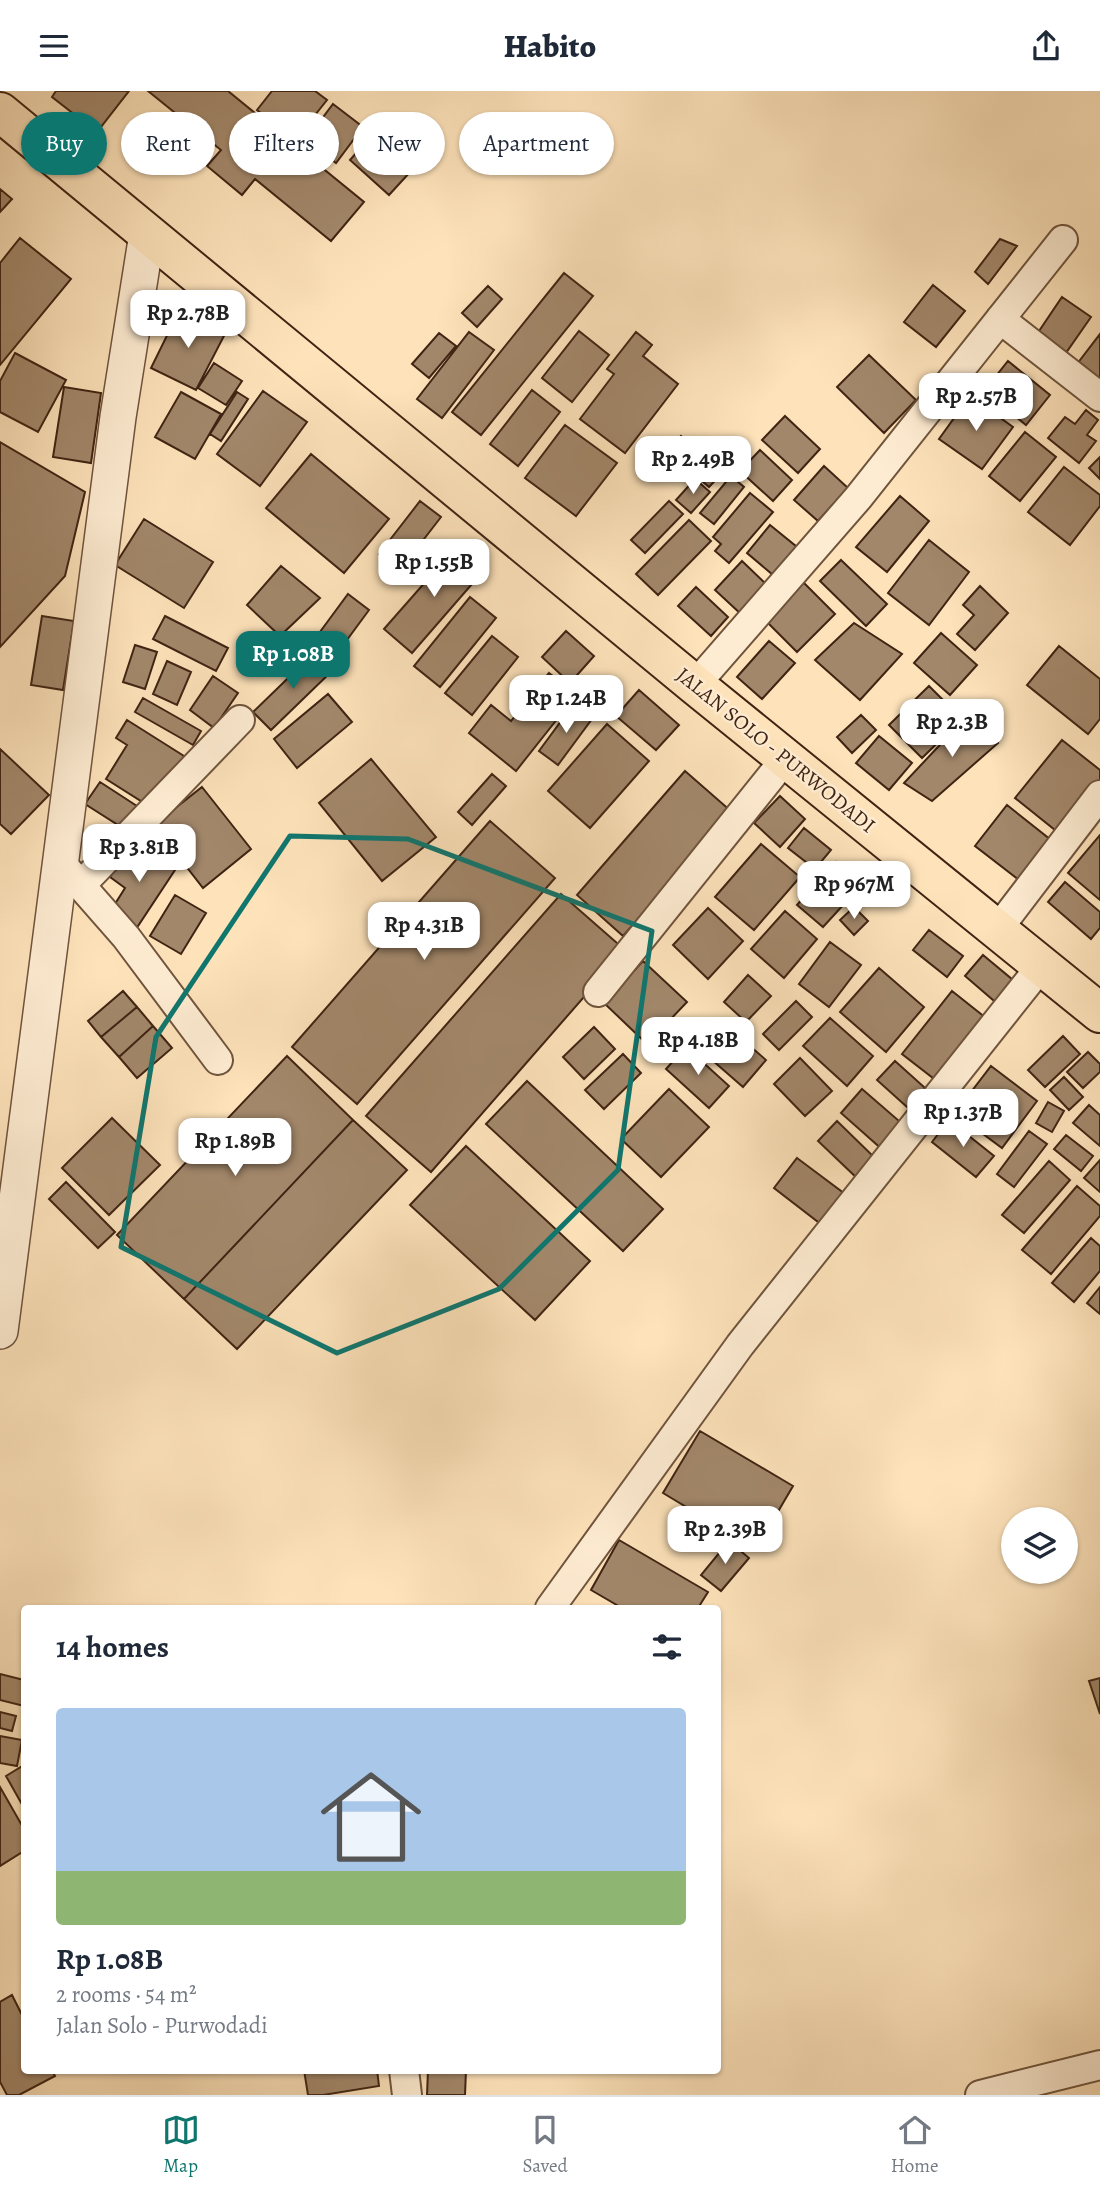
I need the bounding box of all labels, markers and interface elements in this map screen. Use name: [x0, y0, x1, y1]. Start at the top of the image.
text: Habito: [504, 24, 596, 68]
icon: menu: [35, 27, 73, 65]
icon: share: [1027, 27, 1065, 65]
chip: Buy: [21, 112, 107, 175]
chip: Rent: [121, 112, 215, 175]
chip: Filters: [229, 112, 339, 175]
chip: New: [353, 112, 445, 175]
chip: Apartment: [459, 112, 614, 175]
pin: Rp 2.78B: [116, 291, 260, 350]
text: Rp 2.78B: [146, 297, 230, 328]
pin: Rp 2.57B: [904, 373, 1048, 433]
text: Rp 2.57B: [935, 380, 1017, 411]
pin: Rp 2.49B: [621, 437, 765, 496]
text: Rp 2.49B: [651, 443, 735, 474]
pin: Rp 1.55B: [362, 539, 506, 599]
text: Rp 1.55B: [394, 546, 474, 577]
pin: Rp 1.08B: [221, 631, 365, 691]
text: Rp 1.08B: [252, 638, 334, 669]
street label: JALAN SOLO - PURWODADI: [671, 661, 881, 839]
pin: Rp 1.24B: [494, 675, 638, 735]
text: Rp 1.24B: [525, 682, 607, 713]
pin: Rp 2.3B: [887, 699, 1017, 759]
text: Rp 2.3B: [916, 706, 988, 737]
pin: Rp 3.81B: [67, 825, 211, 884]
text: Rp 3.81B: [99, 831, 179, 862]
pin: Rp 967M: [789, 861, 919, 921]
text: Rp 967M: [813, 868, 895, 899]
pin: Rp 4.31B: [352, 903, 496, 962]
text: Rp 4.31B: [384, 909, 464, 940]
pin: Rp 4.18B: [626, 1017, 770, 1077]
text: Rp 4.18B: [657, 1024, 739, 1055]
pin: Rp 1.37B: [891, 1089, 1035, 1149]
text: Rp 1.37B: [923, 1096, 1003, 1127]
pin: Rp 1.89B: [163, 1119, 307, 1178]
text: Rp 1.89B: [194, 1125, 276, 1156]
pin: Rp 2.39B: [653, 1507, 797, 1566]
map controls: [1001, 1507, 1078, 1584]
button: layers: [1001, 1507, 1078, 1584]
text: Rp 2.39B: [683, 1513, 767, 1544]
text: 14 homes: [56, 1627, 169, 1667]
icon: filters: [648, 1628, 686, 1666]
icon: home: [308, 1754, 434, 1880]
text: Rp 1.08B: [56, 1939, 163, 1979]
text: 2 rooms · 54 m²: [56, 1979, 197, 2010]
text: Jalan Solo - Purwodadi: [56, 2010, 268, 2041]
tab: Map: [162, 2111, 200, 2179]
tab: Saved: [523, 2111, 568, 2179]
tab: Home: [891, 2111, 938, 2179]

